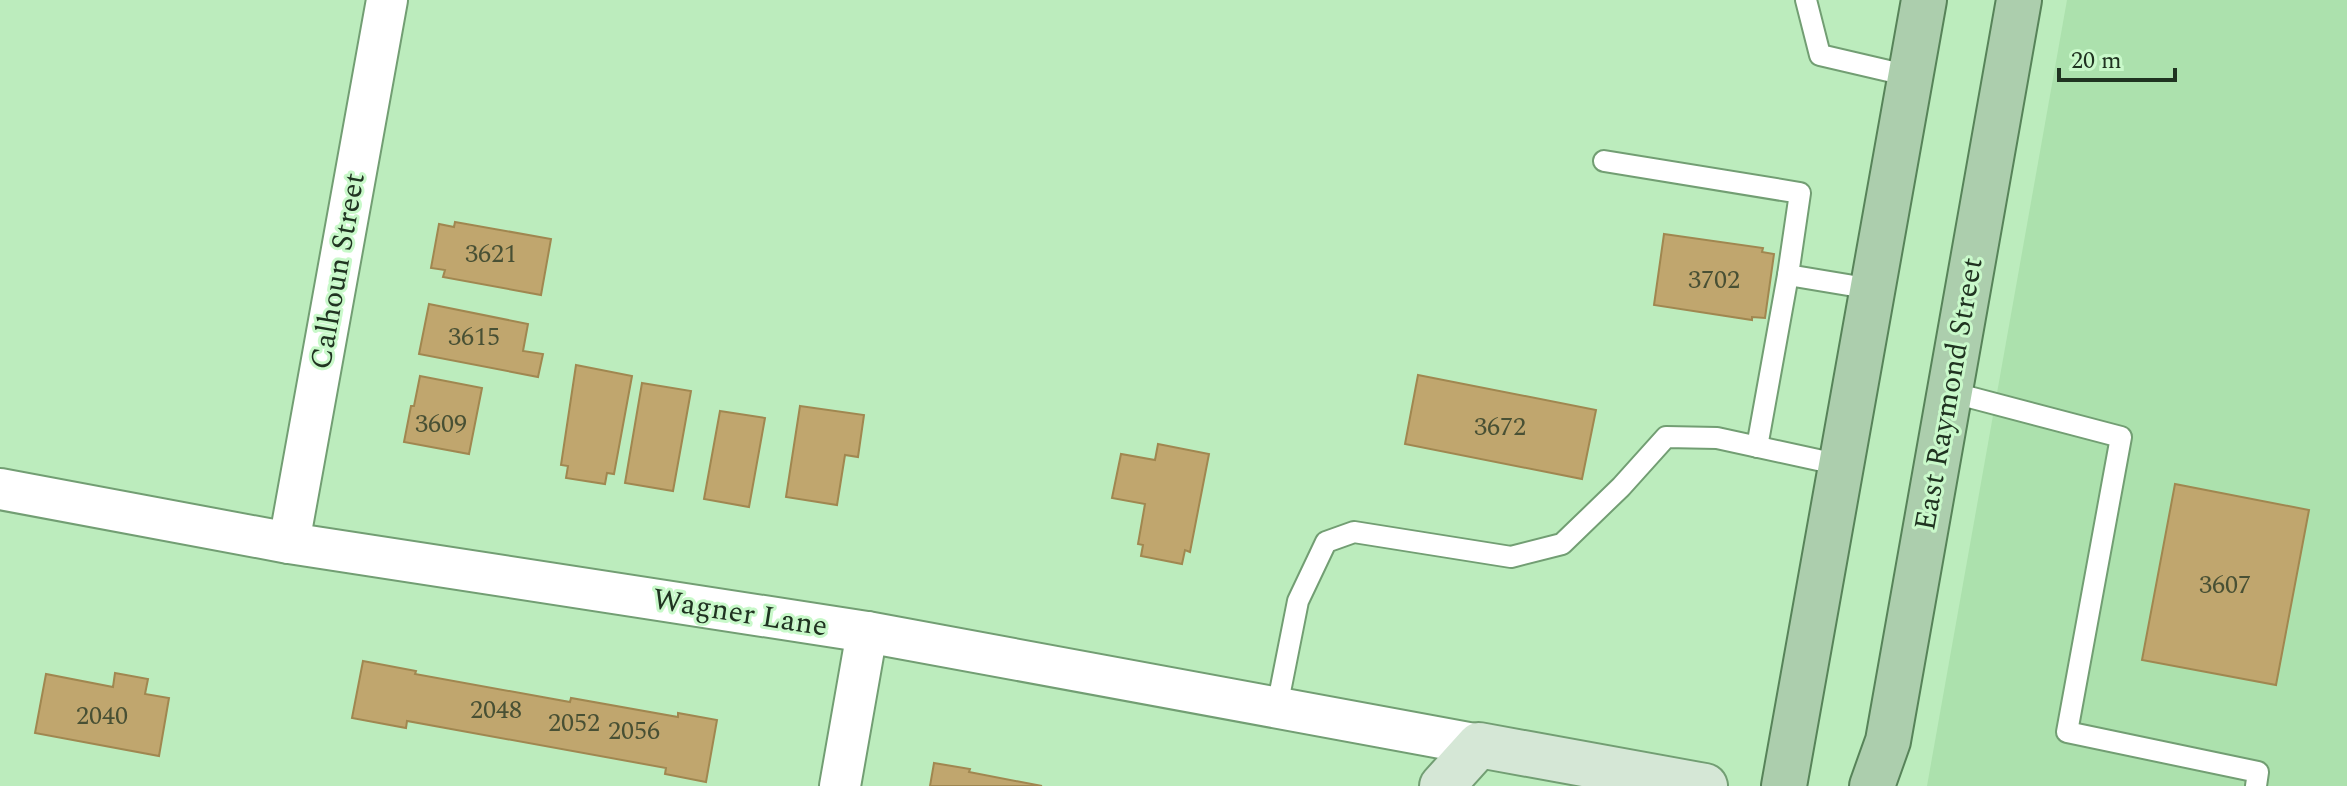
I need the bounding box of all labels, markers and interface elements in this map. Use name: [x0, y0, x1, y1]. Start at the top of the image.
scale bar: [2059, 32, 2175, 82]
text: 20 m: [2071, 43, 2122, 79]
street label: Calhoun Street: [298, 169, 378, 373]
house number: 3621: [465, 234, 517, 274]
street label: East Raymond Street: [1902, 254, 1996, 534]
house number: 3702: [1688, 260, 1740, 300]
house number: 3615: [448, 317, 500, 357]
house number: 3609: [415, 404, 467, 444]
house number: 3672: [1474, 407, 1526, 447]
house number: 3607: [2199, 565, 2251, 605]
street label: Wagner Lane: [649, 576, 831, 650]
house number: 2048: [470, 690, 522, 730]
house number: 2040: [76, 696, 128, 736]
house number: 2052: [548, 703, 600, 743]
house number: 2056: [608, 711, 660, 751]

